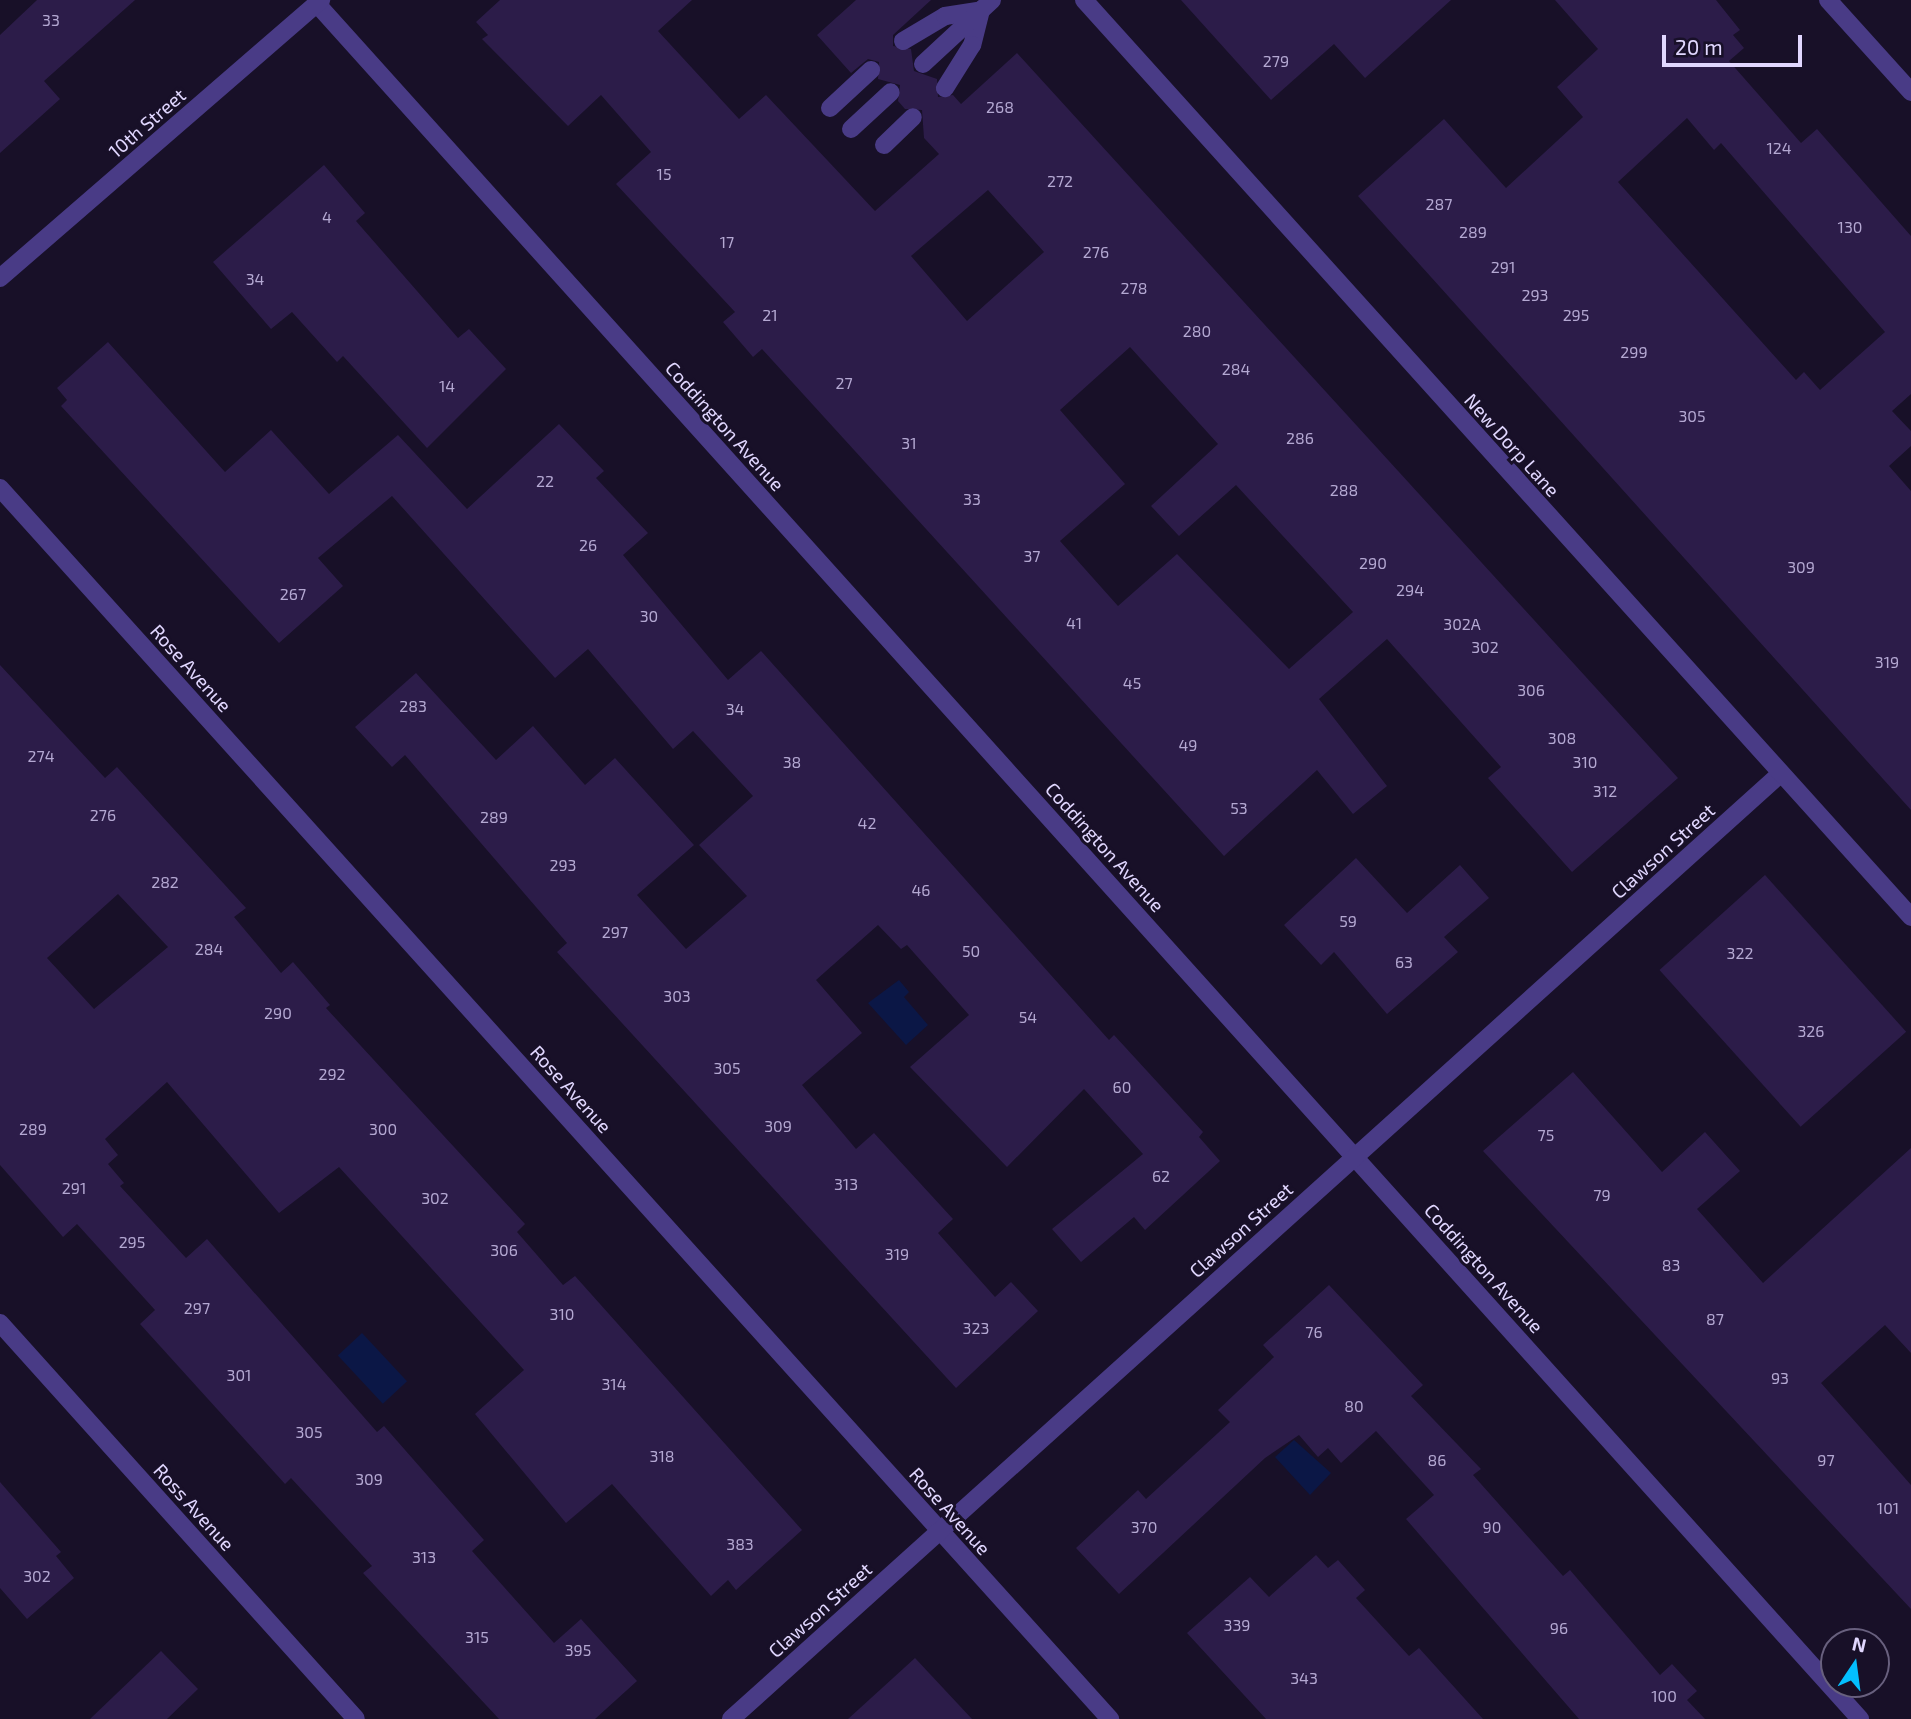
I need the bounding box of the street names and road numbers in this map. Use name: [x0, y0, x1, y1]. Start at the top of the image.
street label: 10th Street: [104, 83, 190, 163]
street label: Coddington Avenue: [661, 356, 789, 496]
street label: New Dorp Lane: [1460, 389, 1564, 501]
street label: Rose Avenue: [146, 619, 236, 717]
street label: Coddington Avenue: [1041, 777, 1169, 917]
street label: Clawson Street: [1607, 799, 1719, 903]
street label: Rose Avenue: [526, 1040, 616, 1138]
street label: Clawson Street: [1185, 1178, 1297, 1282]
street label: Coddington Avenue: [1420, 1198, 1548, 1338]
street label: Ross Avenue: [149, 1459, 239, 1555]
street label: Rose Avenue: [905, 1462, 995, 1560]
street label: Clawson Street: [764, 1558, 876, 1662]

